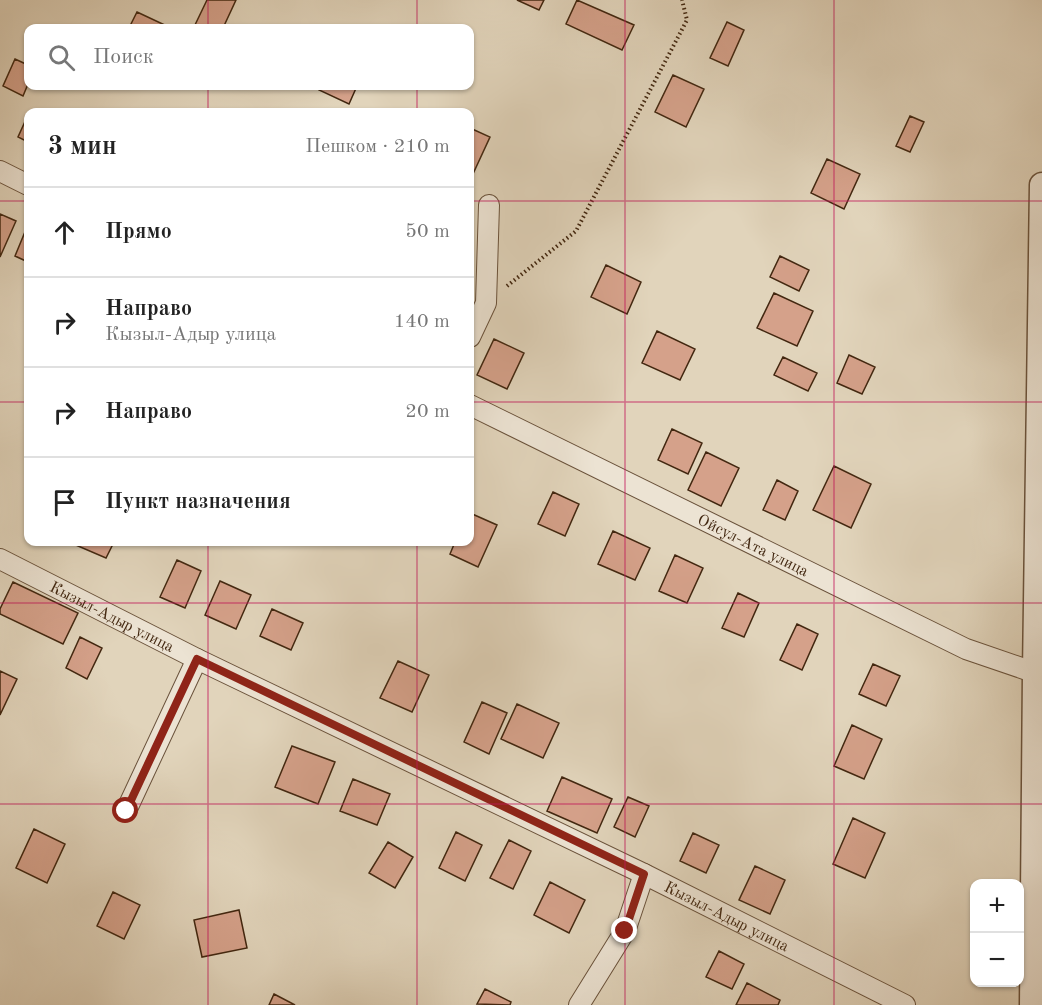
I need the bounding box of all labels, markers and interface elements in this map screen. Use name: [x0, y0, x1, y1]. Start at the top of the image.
search box: [24, 24, 474, 90]
icon: search: [45, 41, 78, 74]
text: Поиск: [93, 46, 154, 68]
text: 3 мин: [48, 134, 117, 160]
text: Пешком · 210 m: [305, 137, 450, 157]
icon: ahead: [48, 216, 81, 249]
text: Прямо: [105, 221, 172, 243]
text: 50 m: [405, 222, 450, 242]
text: Направо: [105, 298, 192, 320]
icon: right: [48, 306, 81, 339]
text: 140 m: [394, 312, 450, 332]
text: Кызыл-Адыр улица: [105, 325, 276, 345]
icon: right: [48, 396, 81, 429]
text: Направо: [105, 401, 192, 423]
text: 20 m: [405, 402, 450, 422]
icon: arrive: [48, 486, 81, 519]
text: Пункт назначения: [105, 491, 291, 513]
street label: Ойсул-Ата улица: [695, 512, 811, 580]
street label: Кызыл-Адыр улица: [47, 580, 176, 656]
route start: [112, 797, 138, 823]
map controls: [970, 879, 1024, 987]
button: +: [970, 879, 1024, 933]
street label: Кызыл-Адыр улица: [661, 880, 791, 956]
route end: [611, 917, 637, 943]
button: −: [970, 933, 1024, 987]

